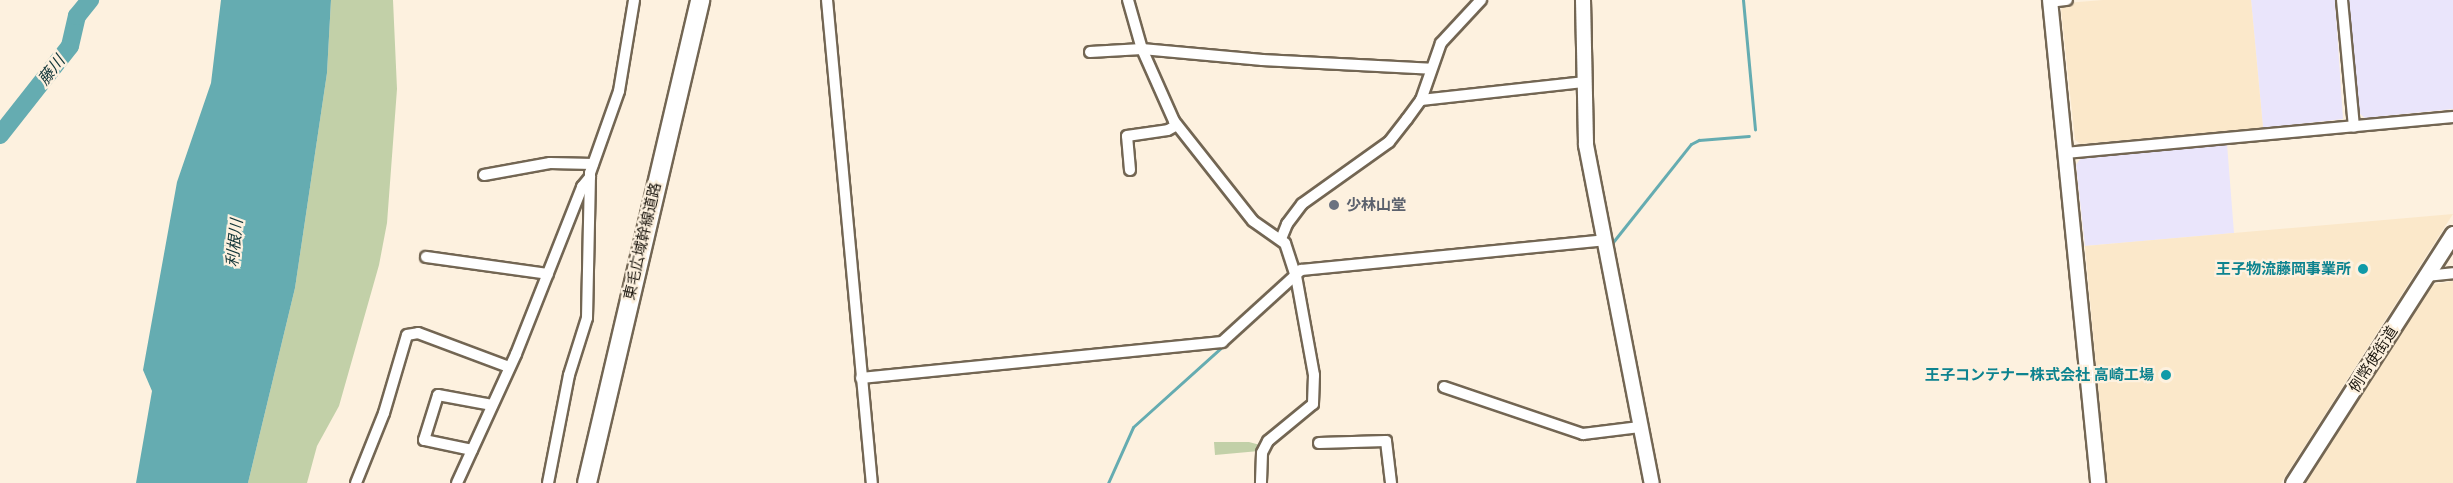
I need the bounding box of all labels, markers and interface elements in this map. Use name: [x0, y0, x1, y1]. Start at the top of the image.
water label: 藤川: [34, 51, 68, 89]
street label: 東毛広域幹線道路: [620, 181, 664, 301]
place label: 少林山堂: [1346, 196, 1406, 214]
marker: 少林山堂: [1327, 198, 1341, 212]
water label: 利根川: [222, 218, 246, 268]
place label: 王子物流藤岡事業所: [2216, 260, 2351, 278]
marker: 王子物流藤岡事業所: [2356, 262, 2370, 276]
street label: 例幣使街道: [2345, 323, 2401, 395]
place label: 王子コンテナー株式会社 高崎工場: [1925, 366, 2154, 384]
marker: 王子コンテナー株式会社 高崎工場: [2159, 368, 2173, 382]

